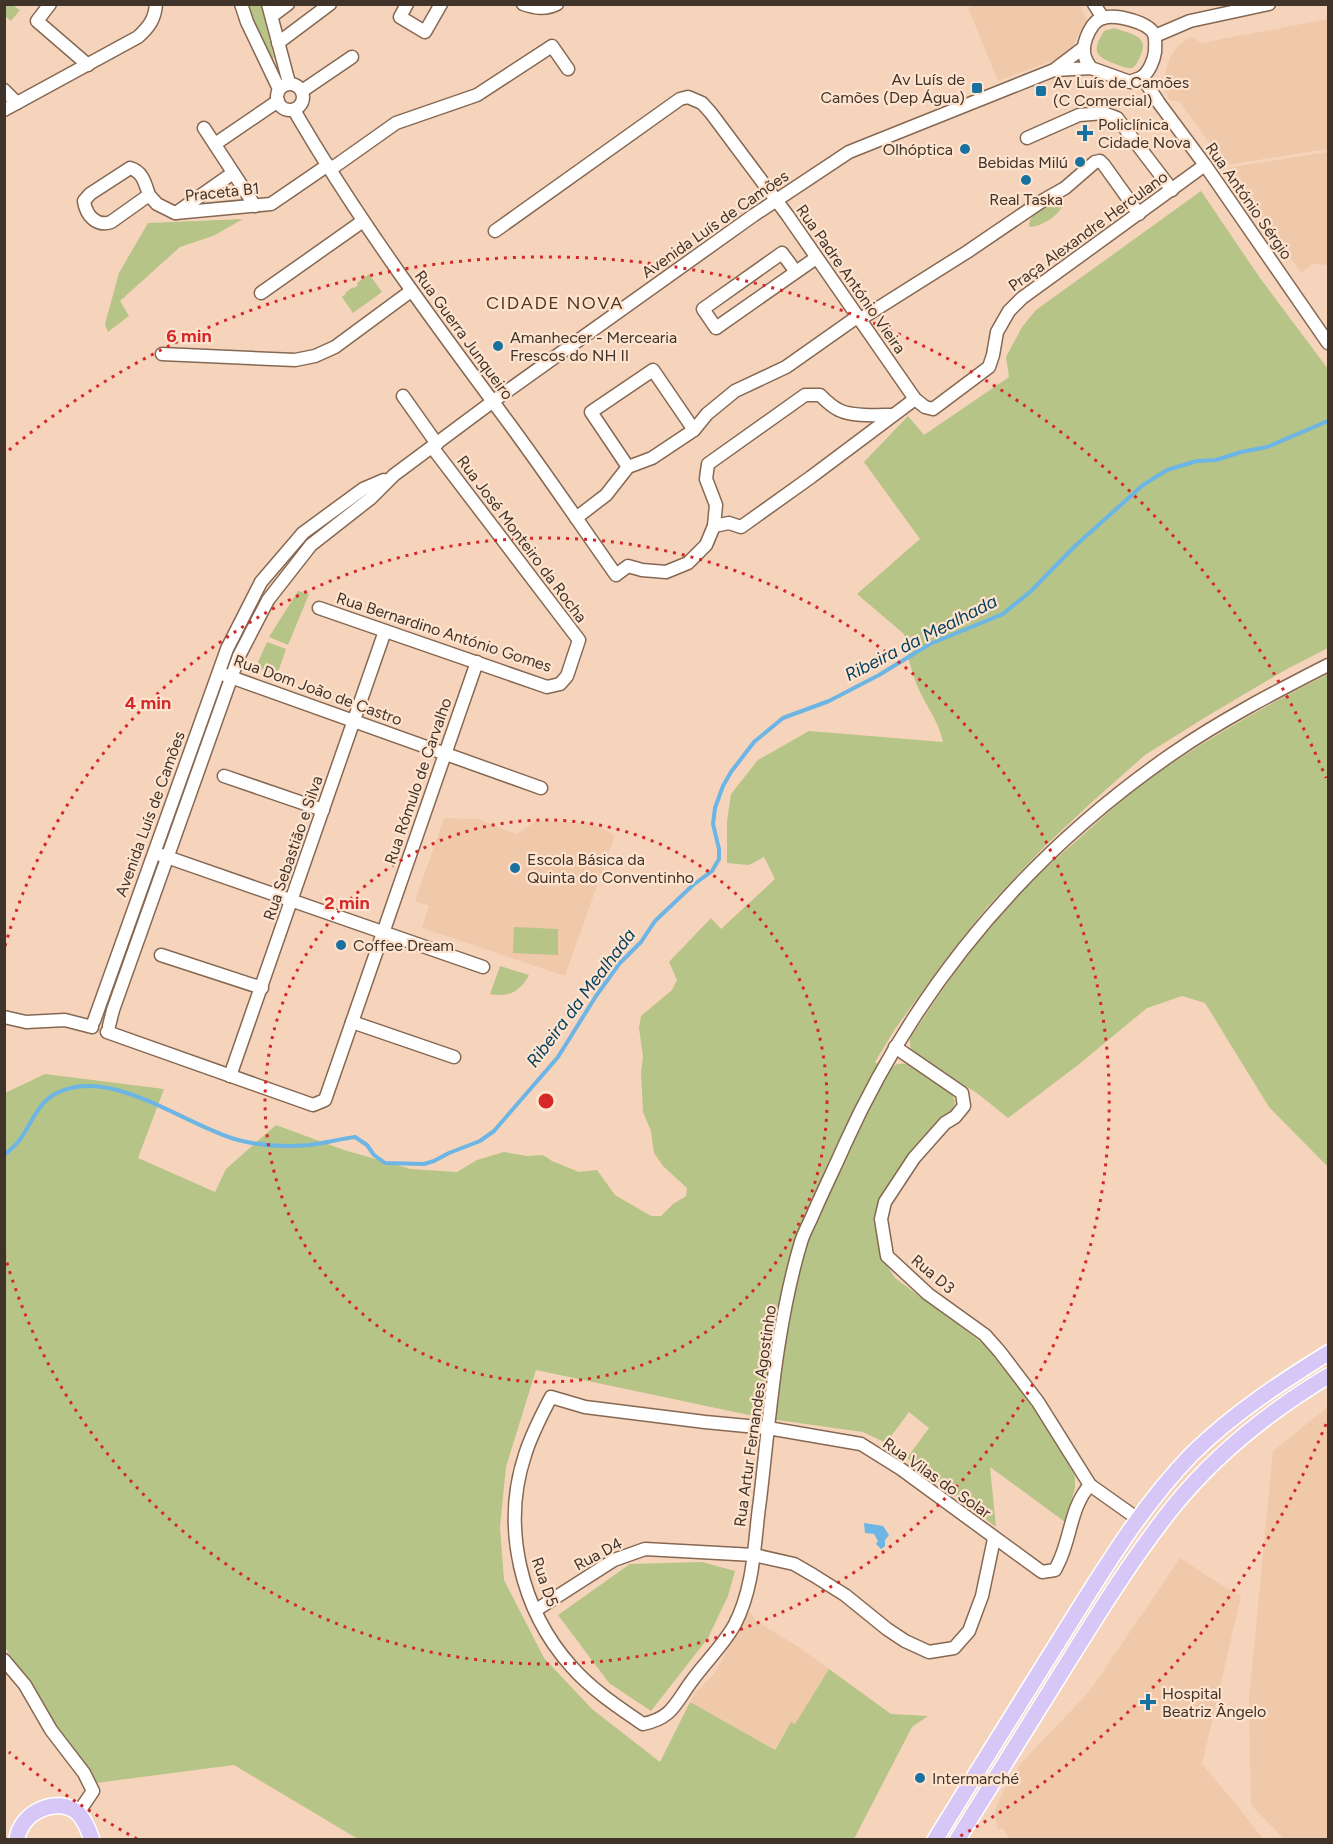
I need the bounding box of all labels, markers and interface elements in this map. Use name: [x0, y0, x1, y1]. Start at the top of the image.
place label: Av Luís de Camões (Dep Água): [821, 70, 965, 107]
place label: Av Luís de Camões (C Comercial): [1053, 73, 1189, 110]
marker: Av Luís de Camões (Dep Água): [970, 81, 984, 95]
marker: Av Luís de Camões (C Comercial): [1034, 84, 1048, 98]
place label: Policlínica Cidade Nova: [1098, 115, 1191, 152]
marker: Policlínica Cidade Nova: [1076, 124, 1094, 142]
street label: Rua António Sérgio: [1202, 139, 1296, 263]
place label: Olhóptica: [883, 140, 953, 159]
marker: Olhóptica: [958, 142, 972, 156]
place label: Bebidas Milú: [978, 153, 1068, 172]
marker: Bebidas Milú: [1073, 155, 1087, 169]
street label: Avenida Luís de Camões: [638, 166, 792, 282]
street label: Praça Alexandre Herculano: [1005, 167, 1171, 295]
marker: Real Taska: [1019, 173, 1033, 187]
street label: Praceta B1: [184, 179, 260, 205]
place label: Real Taska: [989, 190, 1063, 209]
street label: Rua Padre António Vieira: [792, 201, 910, 357]
street label: Rua Guerra Junqueiro: [411, 267, 517, 403]
district label: CIDADE NOVA: [486, 292, 624, 314]
text: 6 min: [166, 325, 212, 347]
place label: Amanhecer - Mercearia Frescos do NH II: [510, 328, 677, 365]
marker: Amanhecer - Mercearia Frescos do NH II: [491, 339, 505, 353]
street label: Rua José Monteiro da Rocha: [453, 452, 591, 626]
street label: Rua Bernardino António Gomes: [334, 588, 554, 676]
water label: Ribeira da Mealhada: [841, 590, 1001, 686]
street label: Rua Dom João de Castro: [231, 651, 405, 729]
text: 4 min: [125, 692, 171, 714]
street label: Rua Rómulo de Carvalho: [381, 695, 455, 867]
street label: Avenida Luís de Camões: [111, 729, 189, 899]
street label: Rua Sebastião e Silva: [259, 773, 327, 923]
place label: Escola Básica da Quinta do Conventinho: [527, 850, 694, 887]
marker: Escola Básica da Quinta do Conventinho: [508, 861, 522, 875]
text: 2 min: [324, 892, 370, 914]
water label: Ribeira da Mealhada: [522, 924, 641, 1072]
place label: Coffee Dream: [353, 936, 454, 955]
marker: Coffee Dream: [334, 938, 348, 952]
centre of rings: [536, 1091, 556, 1111]
street label: Rua D3: [907, 1250, 959, 1298]
street label: Rua Artur Fernandes Agostinho: [730, 1304, 780, 1528]
street label: Rua Vilas do Solar: [879, 1434, 995, 1523]
street label: Rua D4: [571, 1533, 625, 1575]
street label: Rua D5: [528, 1555, 562, 1609]
place label: Hospital Beatriz Ângelo: [1162, 1684, 1266, 1721]
marker: Hospital Beatriz Ângelo: [1139, 1693, 1157, 1711]
place label: Intermarché: [932, 1769, 1019, 1788]
marker: Intermarché: [913, 1771, 927, 1785]

